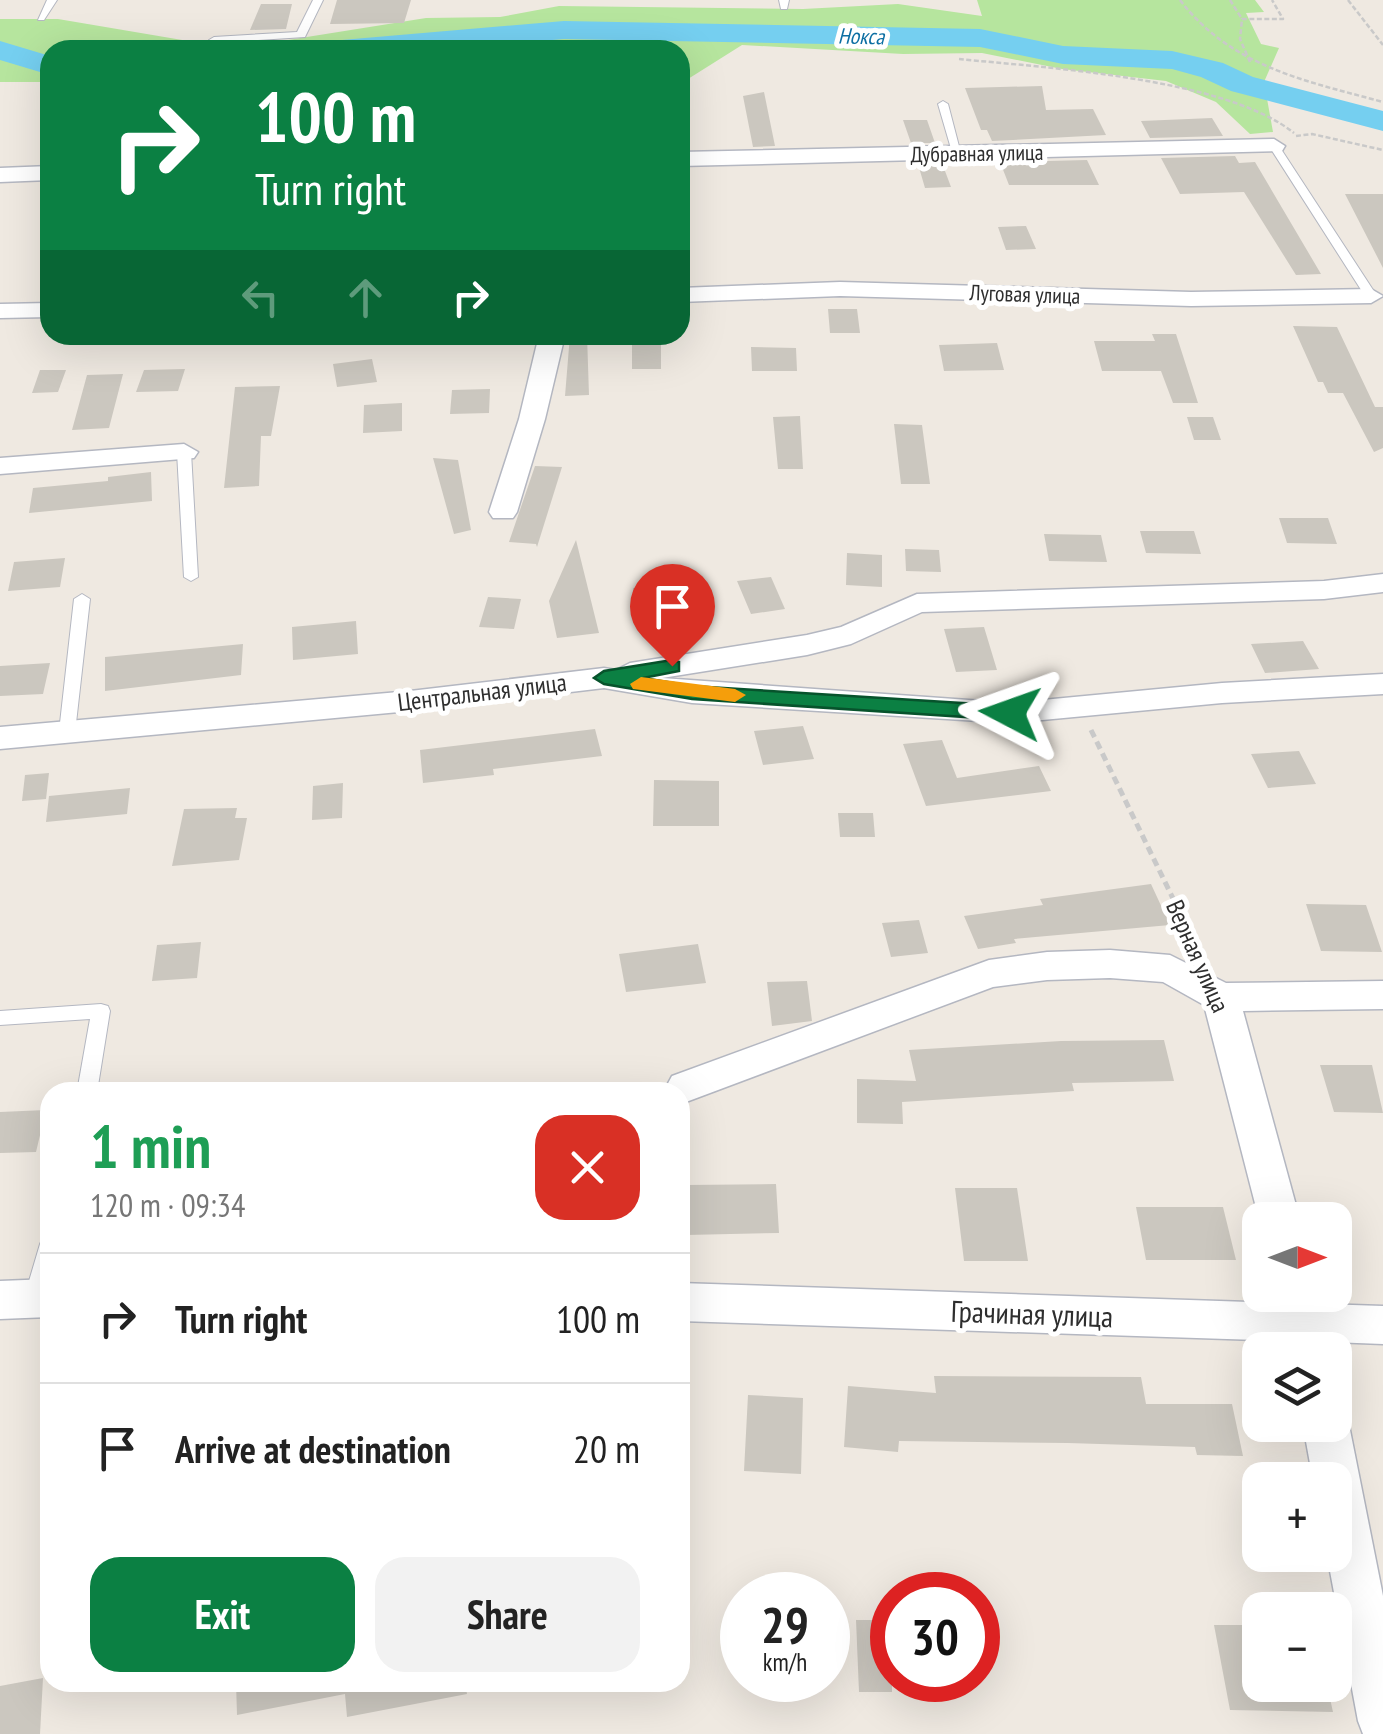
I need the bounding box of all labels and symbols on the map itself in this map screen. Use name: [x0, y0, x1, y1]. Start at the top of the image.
water label: Нокса: [838, 22, 886, 50]
street label: Дубравная улица: [910, 138, 1044, 168]
street label: Луговая улица: [968, 278, 1081, 310]
pin: [630, 564, 715, 667]
position arrow: [958, 661, 1062, 765]
street label: Центральная улица: [396, 666, 568, 718]
street label: Верная улица: [1159, 895, 1237, 1017]
north arrow: [1242, 1202, 1352, 1312]
street label: Грачиная улица: [950, 1291, 1114, 1335]
speed limit sign: 30: [870, 1572, 1000, 1702]

